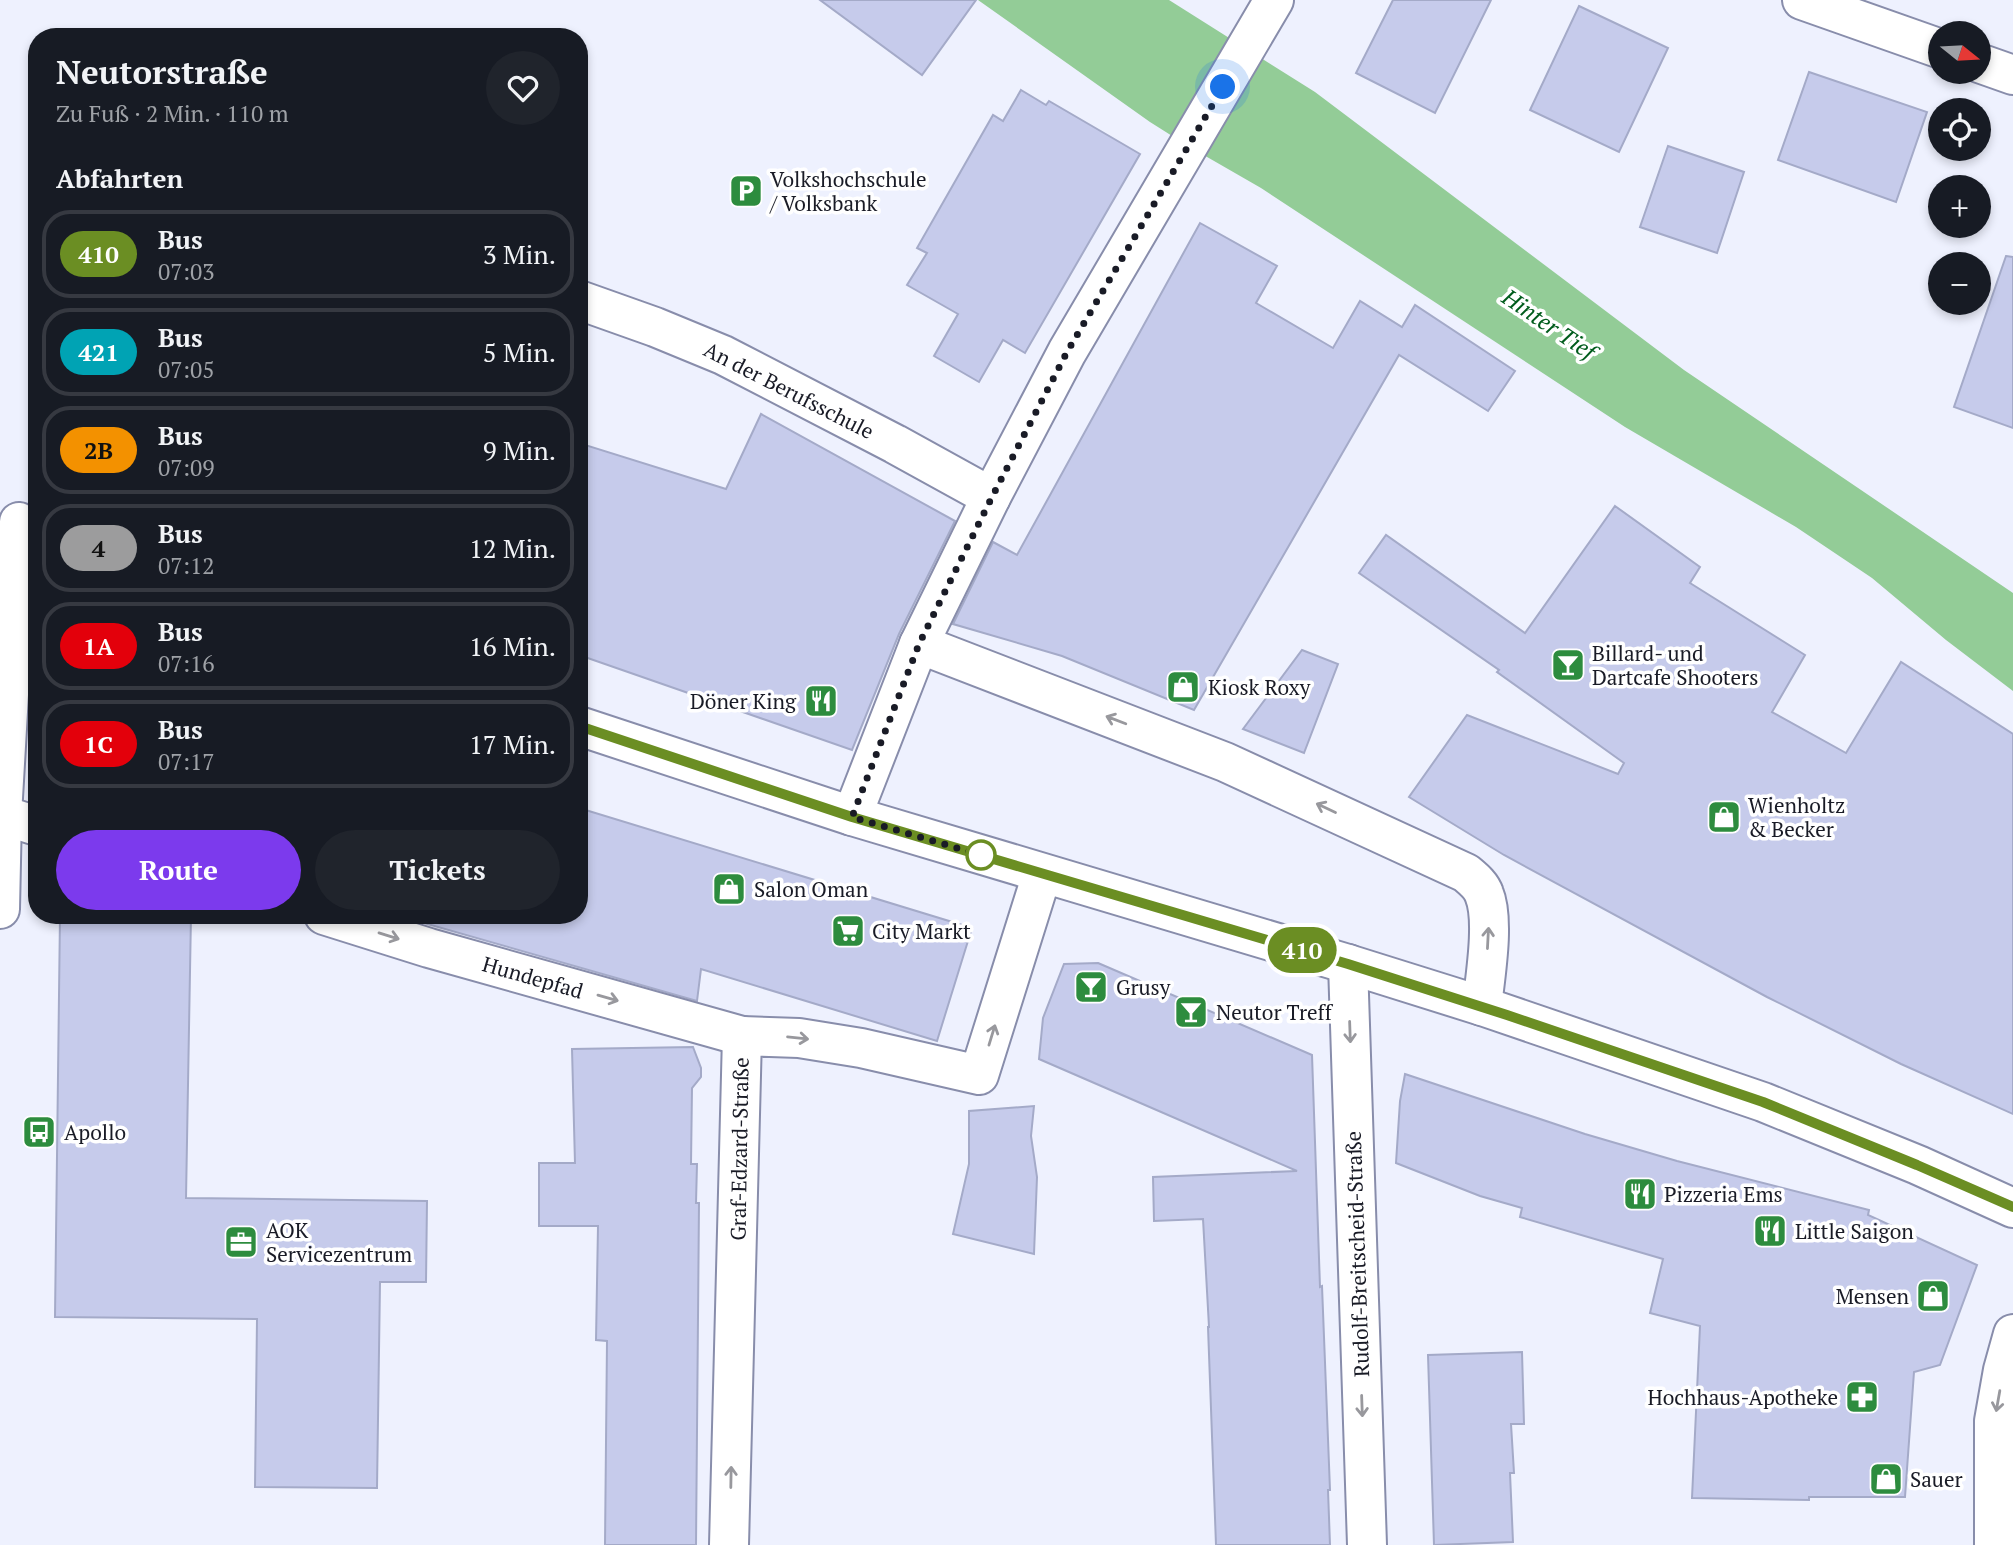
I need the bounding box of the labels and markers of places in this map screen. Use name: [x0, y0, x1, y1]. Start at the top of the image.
place label: Volkshochschule / Volksbank: [769, 165, 927, 217]
parking icon: Volkshochschule / Volksbank: [727, 172, 765, 210]
place label: Billard- und Dartcafe Shooters: [1592, 639, 1758, 691]
bar icon: Billard- und Dartcafe Shooters: [1549, 646, 1587, 684]
shop icon: Kiosk Roxy: [1164, 668, 1202, 706]
place label: Kiosk Roxy: [1208, 673, 1311, 701]
restaurant icon: Döner King: [802, 682, 840, 720]
place label: Döner King: [690, 687, 797, 715]
place label: Wienholtz & Becker: [1748, 791, 1845, 843]
shop icon: Wienholtz & Becker: [1705, 798, 1743, 836]
unlabelled marker: [966, 840, 996, 870]
shop icon: Salon Oman: [710, 870, 748, 908]
place label: Salon Oman: [754, 875, 869, 903]
supermarket icon: City Markt: [829, 912, 867, 950]
place label: City Markt: [872, 917, 971, 945]
bar icon: Grusy: [1072, 968, 1110, 1006]
place label: Grusy: [1116, 973, 1171, 1001]
bar icon: Neutor Treff: [1172, 993, 1210, 1031]
place label: Neutor Treff: [1216, 998, 1334, 1026]
bus stop icon: Apollo: [20, 1113, 58, 1151]
place label: Apollo: [64, 1118, 126, 1146]
restaurant icon: Pizzeria Ems: [1621, 1175, 1659, 1213]
place label: Pizzeria Ems: [1664, 1180, 1783, 1208]
restaurant icon: Little Saigon: [1751, 1212, 1789, 1250]
place label: AOK Servicezentrum: [266, 1216, 412, 1268]
place label: Little Saigon: [1795, 1217, 1914, 1245]
office icon: AOK Servicezentrum: [222, 1223, 260, 1261]
shop icon: Mensen: [1914, 1277, 1952, 1315]
place label: Mensen: [1836, 1282, 1910, 1310]
pharmacy icon: Hochhaus-Apotheke: [1843, 1378, 1881, 1416]
place label: Hochhaus-Apotheke: [1647, 1383, 1838, 1411]
shop icon: Sauer: [1867, 1460, 1905, 1498]
place label: Sauer: [1910, 1465, 1963, 1493]

